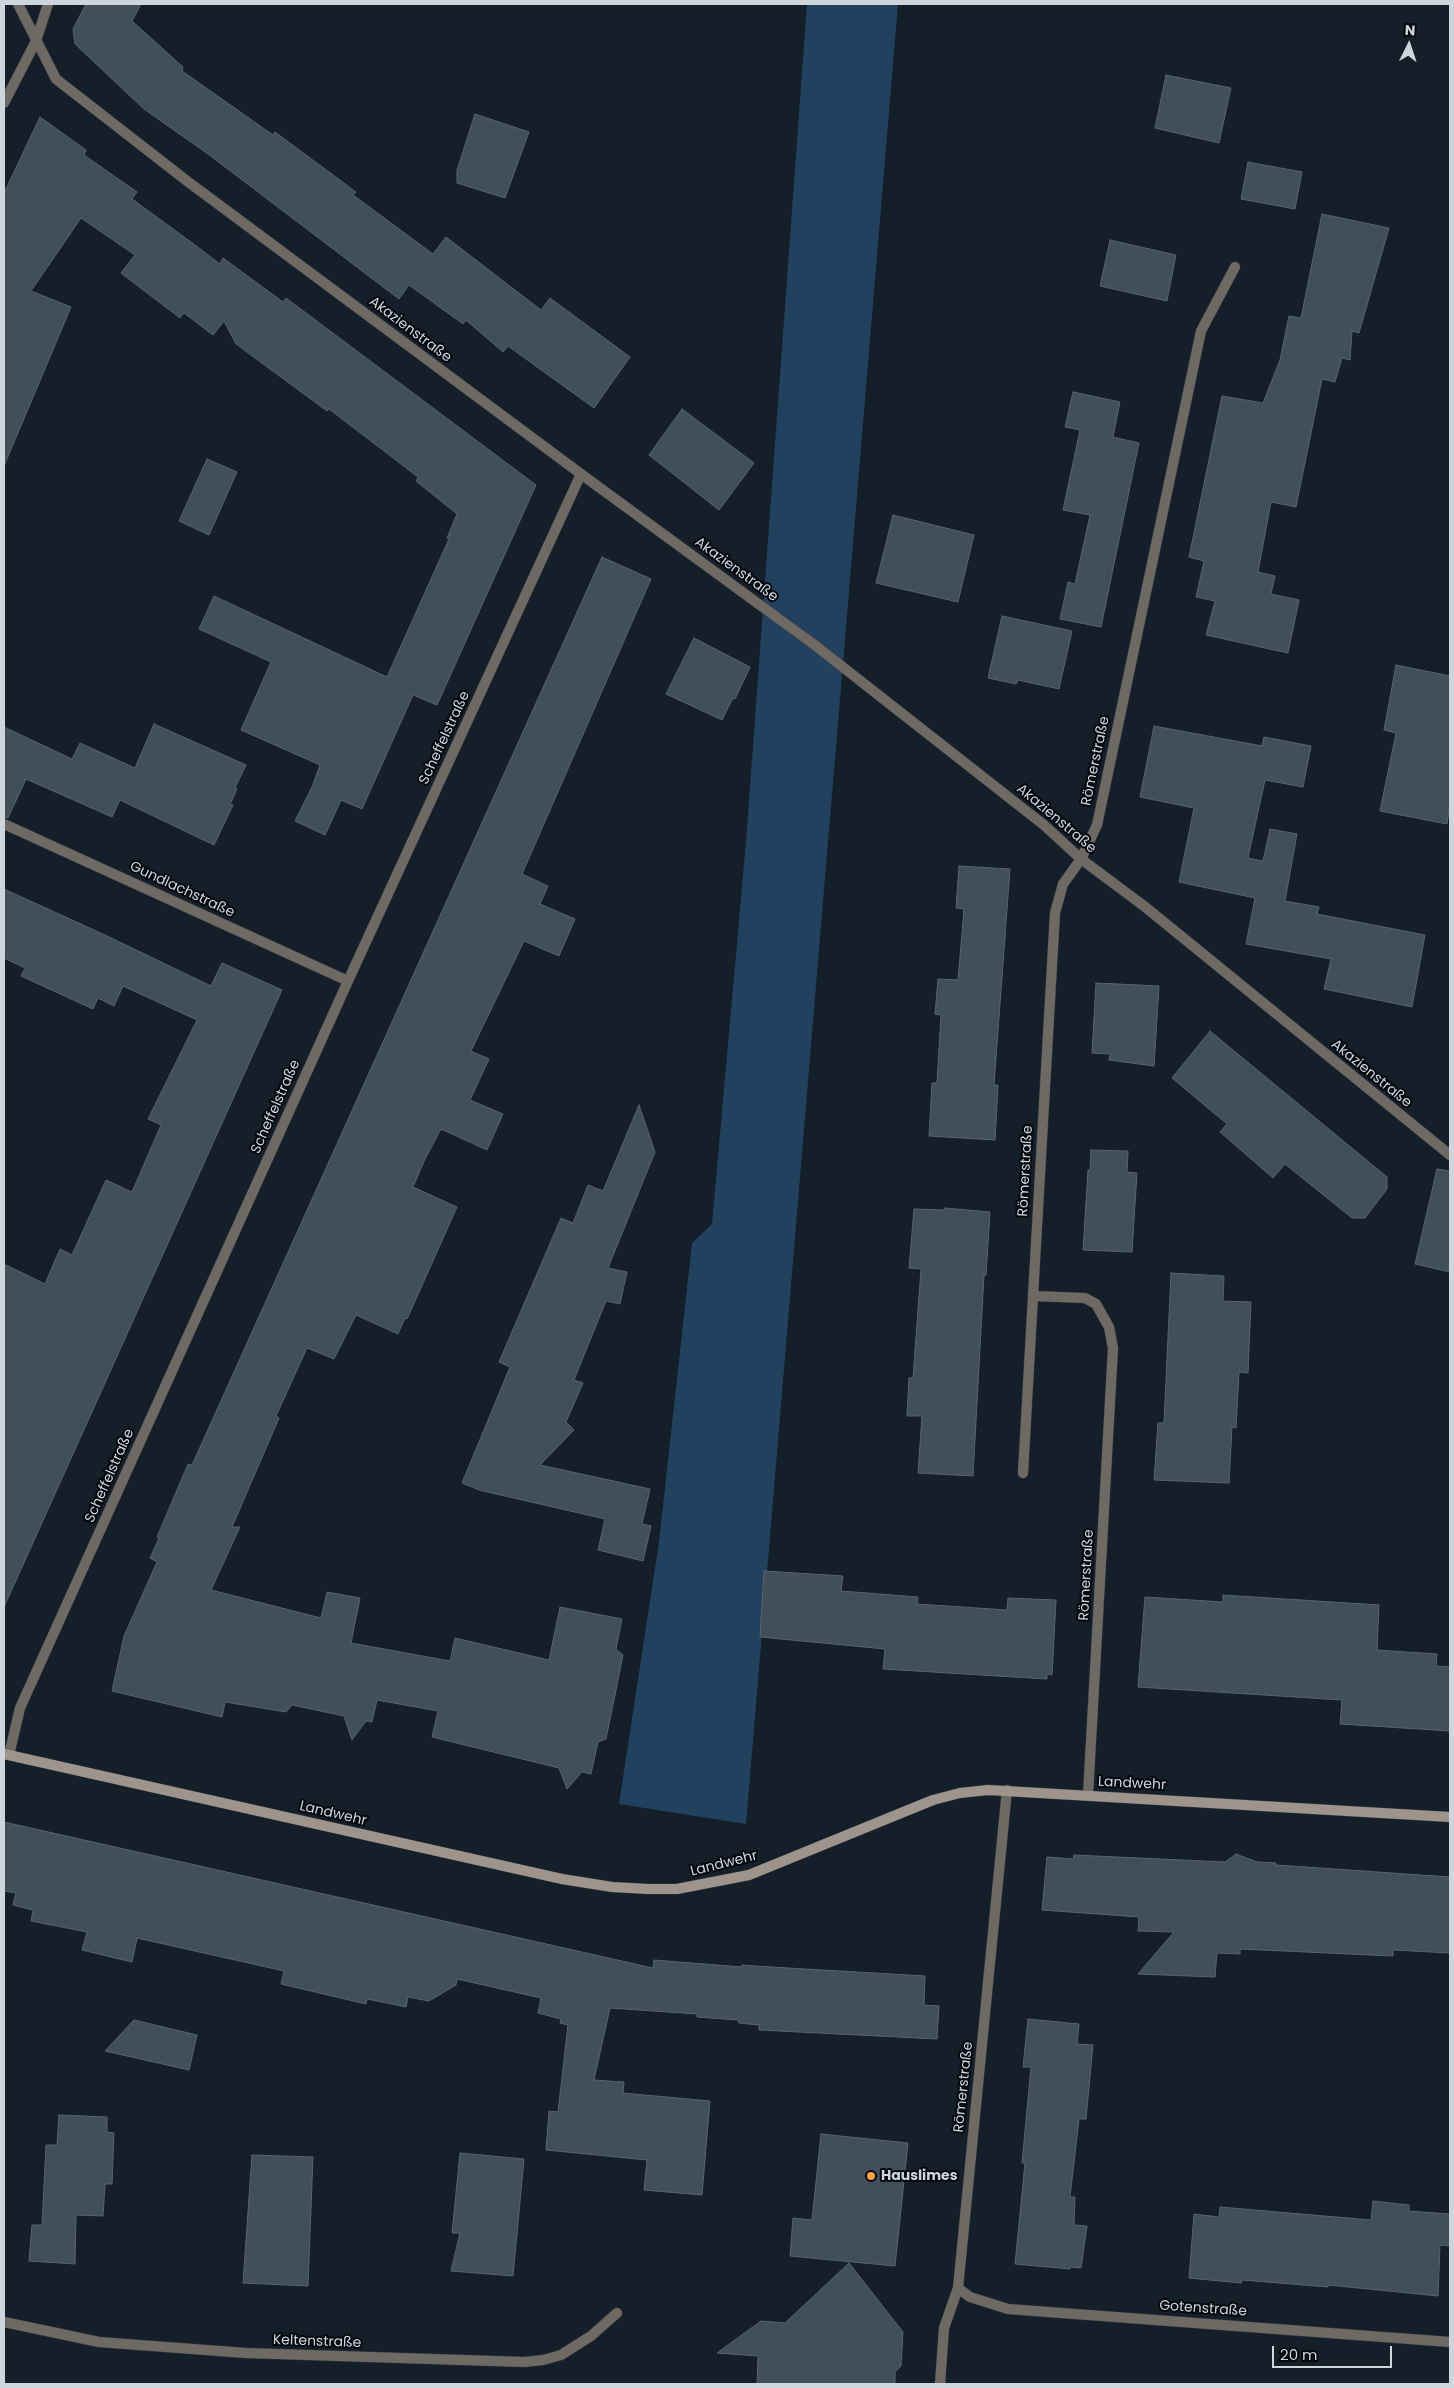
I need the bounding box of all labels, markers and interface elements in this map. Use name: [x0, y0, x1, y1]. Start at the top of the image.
north arrow: [1384, 20, 1434, 70]
text: N: [1404, 20, 1416, 40]
street label: Akazienstraße: [365, 294, 455, 366]
street label: Akazienstraße: [691, 534, 781, 606]
street label: Scheffelstraße: [416, 689, 474, 787]
street label: Römerstraße: [1078, 715, 1114, 807]
street label: Akazienstraße: [1013, 781, 1099, 857]
street label: Gundlachstraße: [127, 858, 237, 922]
street label: Akazienstraße: [1327, 1036, 1415, 1112]
street label: Scheffelstraße: [248, 1057, 304, 1157]
street label: Römerstraße: [1015, 1125, 1037, 1217]
street label: Scheffelstraße: [82, 1426, 138, 1526]
street label: Römerstraße: [1076, 1529, 1098, 1621]
street label: Landwehr: [1097, 1774, 1167, 1794]
street label: Landwehr: [298, 1798, 368, 1830]
street label: Landwehr: [689, 1848, 759, 1880]
street label: Römerstraße: [951, 2041, 977, 2133]
place label: Hauslimes: [881, 2168, 958, 2184]
marker: Hauslimes: [865, 2170, 877, 2182]
street label: Gotenstraße: [1159, 2298, 1247, 2320]
street label: Keltenstraße: [272, 2332, 362, 2352]
scale bar: [1274, 2336, 1394, 2368]
text: 20 m: [1280, 2344, 1318, 2365]

